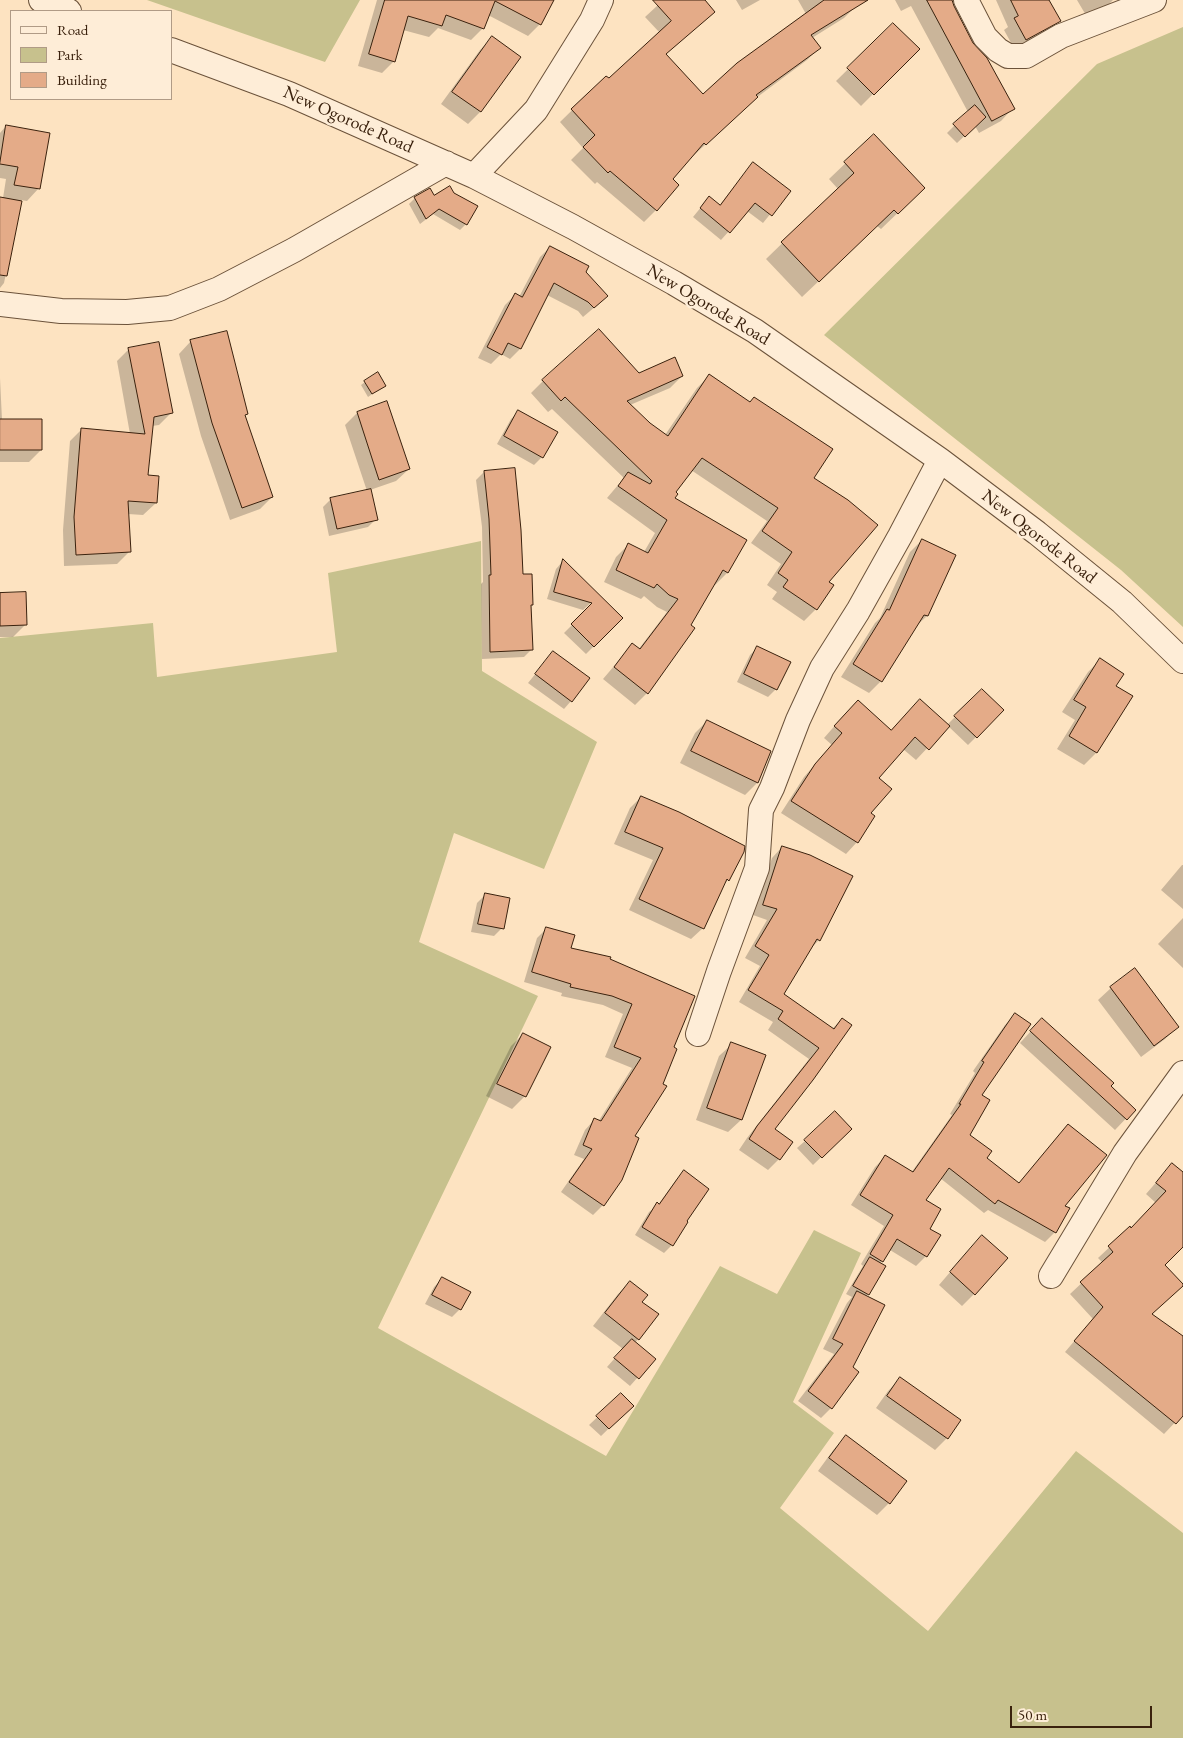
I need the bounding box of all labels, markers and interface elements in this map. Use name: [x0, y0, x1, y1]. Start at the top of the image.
legend: [10, 10, 172, 100]
text: Road: [57, 20, 88, 39]
text: Park: [57, 45, 83, 64]
text: Building: [57, 70, 107, 89]
street label: New Ogorode Road: [280, 82, 416, 158]
street label: New Ogorode Road: [642, 260, 774, 350]
street label: New Ogorode Road: [977, 485, 1101, 589]
scale bar: [1013, 1696, 1156, 1728]
text: 50 m: [1018, 1705, 1047, 1724]

